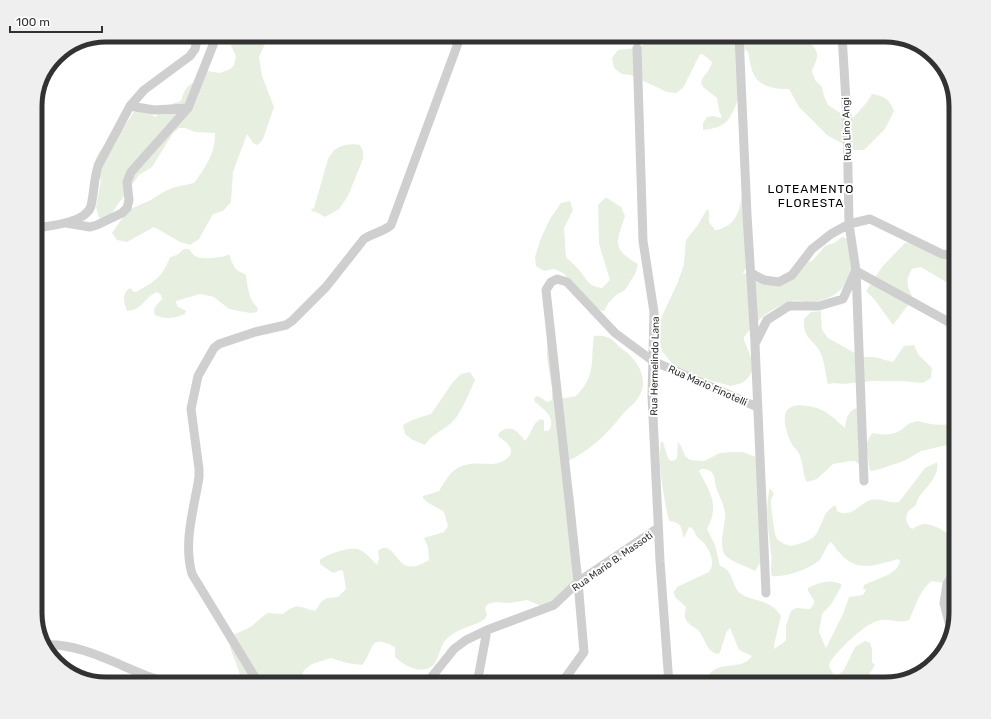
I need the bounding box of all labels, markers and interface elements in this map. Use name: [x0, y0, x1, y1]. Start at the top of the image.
scale bar: [10, 8, 102, 34]
text: 100 m: [16, 15, 50, 29]
street label: Rua Lino Angi: [840, 97, 854, 161]
district label: LOTEAMENTO FLORESTA: [768, 182, 854, 210]
street label: Rua Hermelindo Lana: [648, 316, 662, 416]
street label: Rua Mario Finotelli: [666, 363, 749, 409]
street label: Rua Mario B. Massoti: [570, 529, 655, 594]

